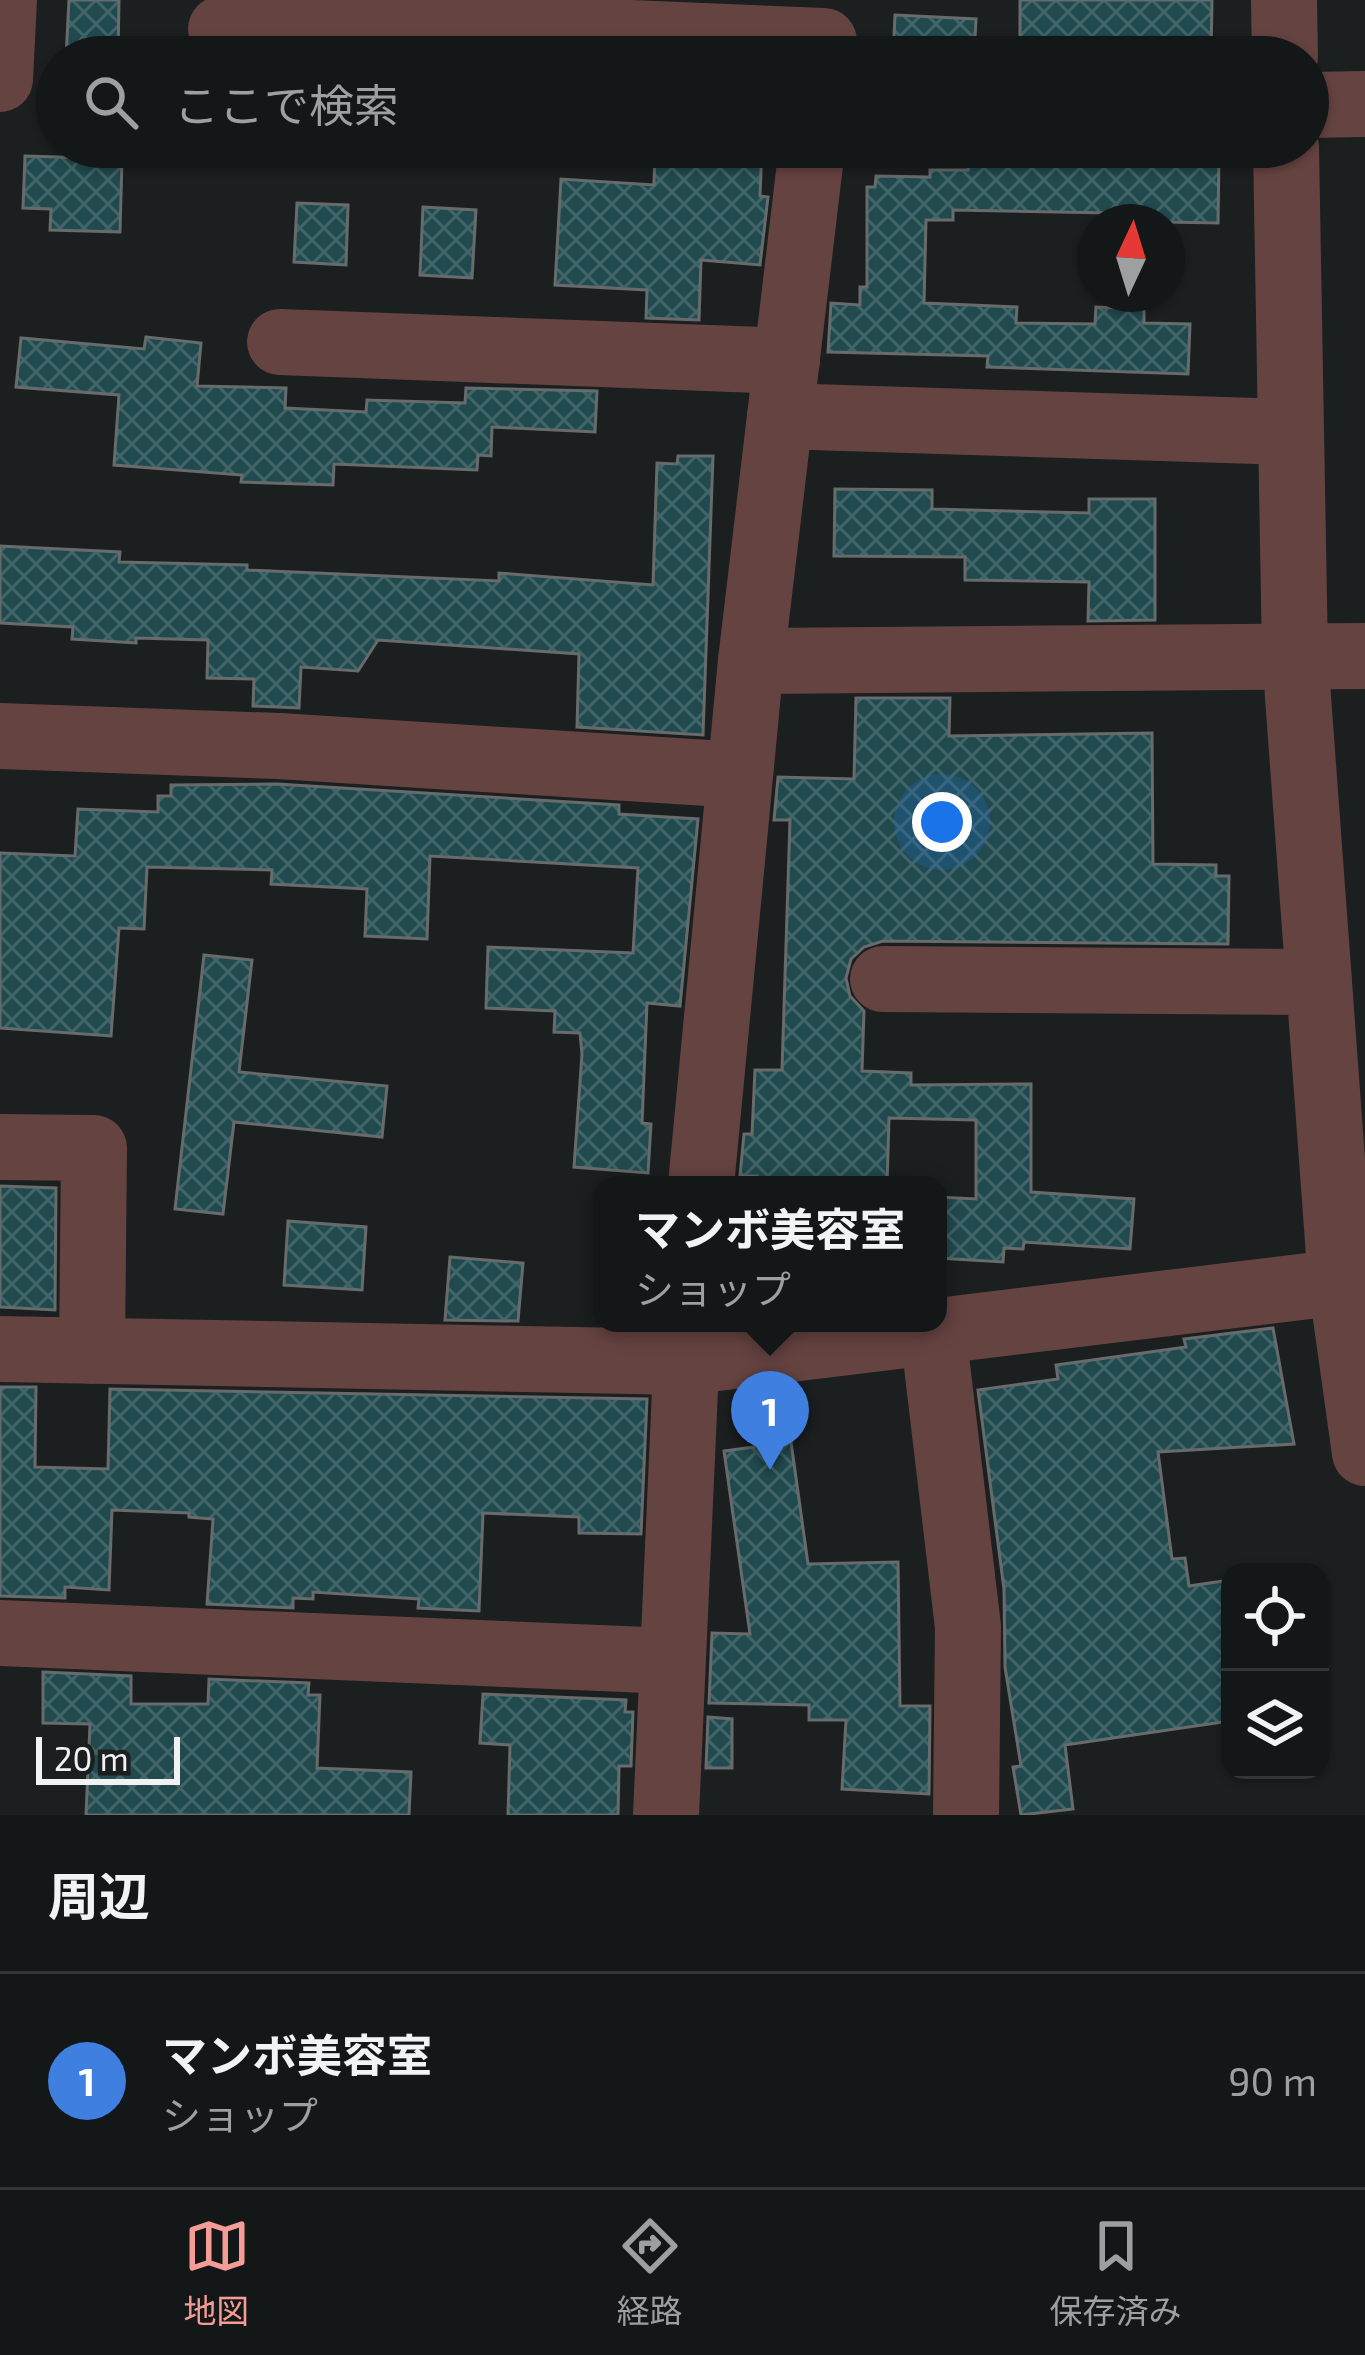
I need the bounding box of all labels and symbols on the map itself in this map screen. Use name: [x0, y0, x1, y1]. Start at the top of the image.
north arrow: [1077, 204, 1185, 312]
your location: [912, 792, 972, 852]
pin: 1: [731, 1371, 809, 1470]
scale bar: [36, 1731, 180, 1784]

